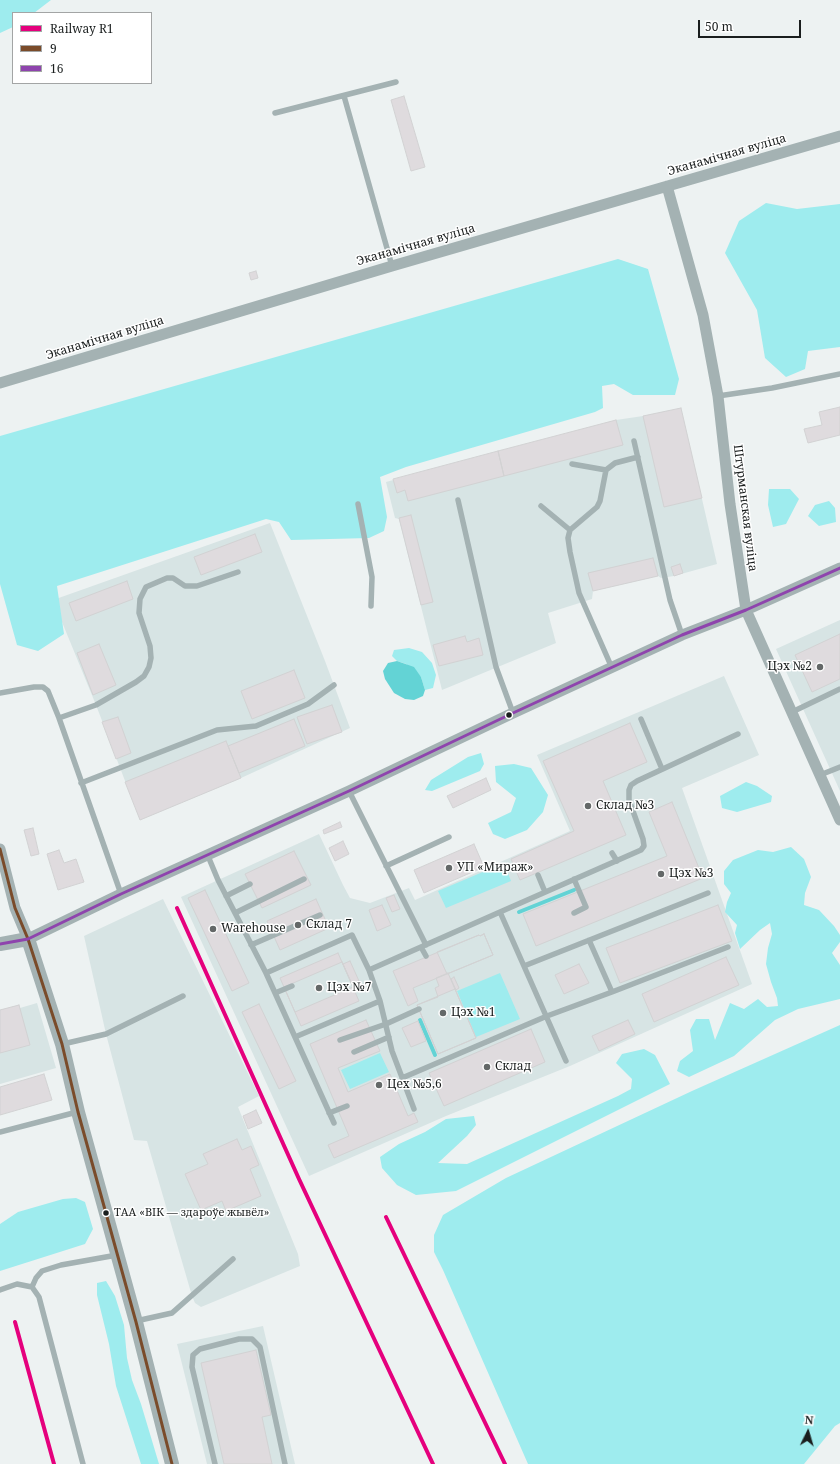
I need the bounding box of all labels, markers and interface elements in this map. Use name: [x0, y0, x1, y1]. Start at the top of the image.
legend: [12, 12, 152, 84]
scale bar: [700, 12, 803, 38]
text: 50 m: [705, 18, 733, 35]
text: Railway R1: [50, 20, 114, 37]
text: 9: [50, 40, 57, 57]
text: 16: [50, 60, 63, 77]
street label: Эканамічная вуліца: [666, 131, 788, 179]
street label: Эканамічная вуліца: [355, 221, 477, 269]
street label: Эканамічная вуліца: [44, 313, 166, 363]
street label: Штурманская вуліца: [730, 444, 760, 572]
place label: Цэх №2: [768, 660, 812, 674]
marker: Цэх №2: [815, 662, 825, 672]
unlabelled marker: [504, 710, 514, 720]
place label: Склад №3: [596, 799, 654, 813]
marker: Склад №3: [583, 801, 593, 811]
place label: УП «Мираж»: [457, 861, 533, 875]
marker: УП «Мираж»: [444, 863, 454, 873]
place label: Цэх №3: [669, 867, 713, 881]
marker: Цэх №3: [656, 869, 666, 879]
place label: Склад 7: [306, 918, 352, 932]
marker: Склад 7: [293, 920, 303, 930]
place label: Warehouse: [221, 922, 286, 936]
marker: Warehouse: [208, 924, 218, 934]
place label: Цэх №7: [327, 981, 371, 995]
marker: Цэх №7: [314, 983, 324, 993]
place label: Цэх №1: [451, 1006, 495, 1020]
marker: Цэх №1: [438, 1008, 448, 1018]
place label: Склад: [495, 1060, 531, 1074]
marker: Склад: [482, 1062, 492, 1072]
place label: Цех №5,6: [387, 1078, 442, 1092]
marker: Цех №5,6: [374, 1080, 384, 1090]
place label: ТАА «ВІК — здароўе жывёл»: [114, 1206, 269, 1220]
marker: ТАА «ВІК — здароўе жывёл»: [101, 1208, 111, 1218]
north arrow: [788, 1412, 828, 1452]
text: N: [804, 1412, 814, 1427]

